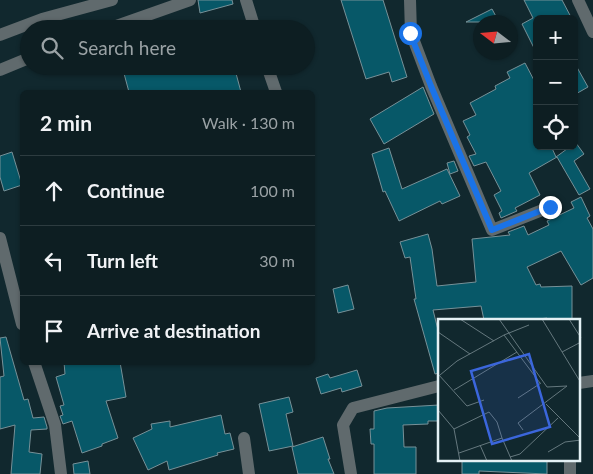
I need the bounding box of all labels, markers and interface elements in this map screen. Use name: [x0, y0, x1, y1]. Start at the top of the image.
north arrow: [473, 15, 518, 60]
map controls: [533, 15, 578, 150]
button: +: [533, 15, 578, 60]
search box: [20, 20, 315, 75]
route start: [399, 22, 422, 45]
icon: search: [38, 34, 66, 62]
text: Search here: [78, 36, 176, 59]
button: −: [533, 60, 578, 105]
button: locate: [533, 105, 578, 150]
text: 2 min: [40, 110, 92, 135]
text: Walk · 130 m: [202, 113, 295, 132]
icon: ahead: [40, 177, 68, 205]
text: Continue: [87, 179, 165, 202]
text: 100 m: [250, 181, 295, 200]
route end: [539, 196, 562, 219]
icon: left: [40, 247, 68, 275]
text: Turn left: [87, 249, 158, 272]
text: 30 m: [259, 251, 295, 270]
icon: arrive: [40, 317, 68, 345]
text: Arrive at destination: [87, 319, 260, 342]
inset map: [438, 319, 580, 462]

